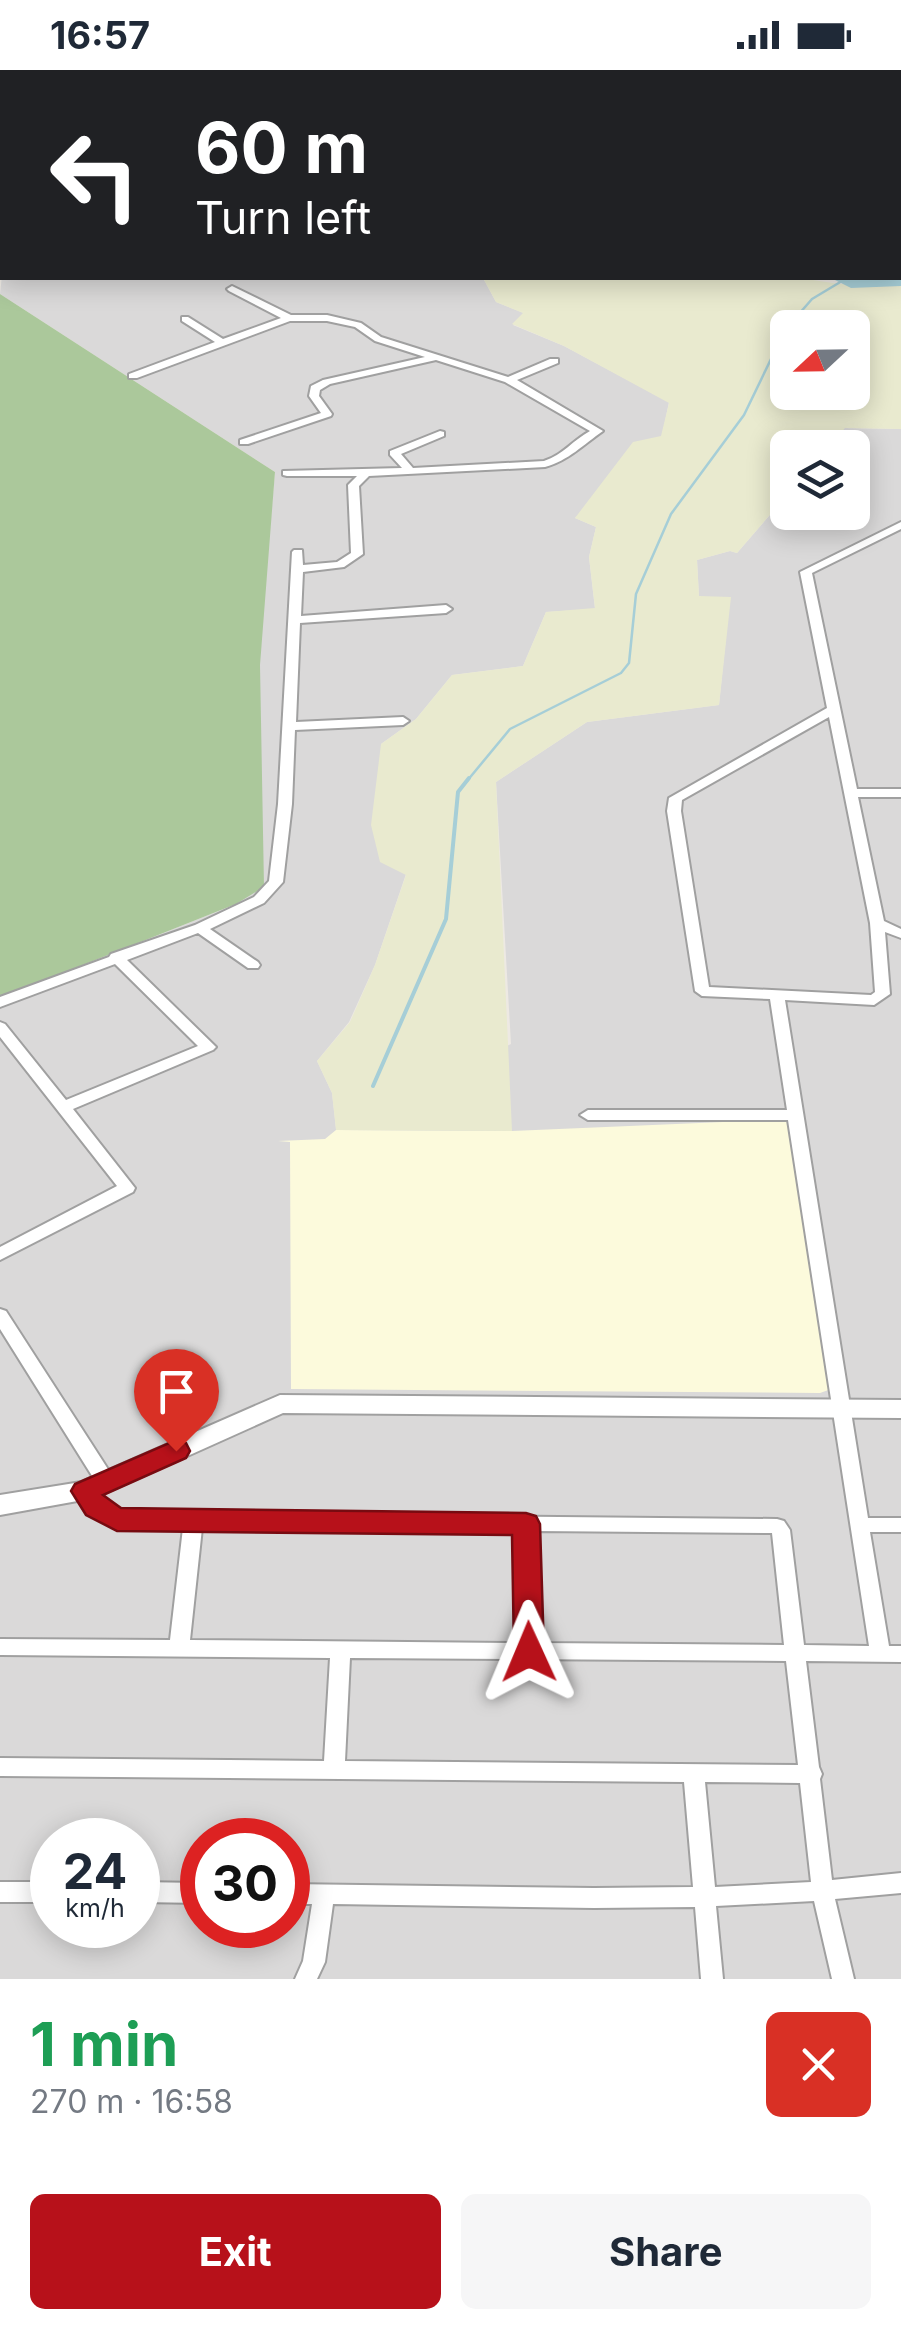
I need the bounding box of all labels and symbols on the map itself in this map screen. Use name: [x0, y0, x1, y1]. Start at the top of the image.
north arrow: [770, 310, 870, 410]
pin: [134, 1349, 219, 1452]
position arrow: [477, 1600, 581, 1704]
speed limit sign: 30: [180, 1818, 310, 1948]

